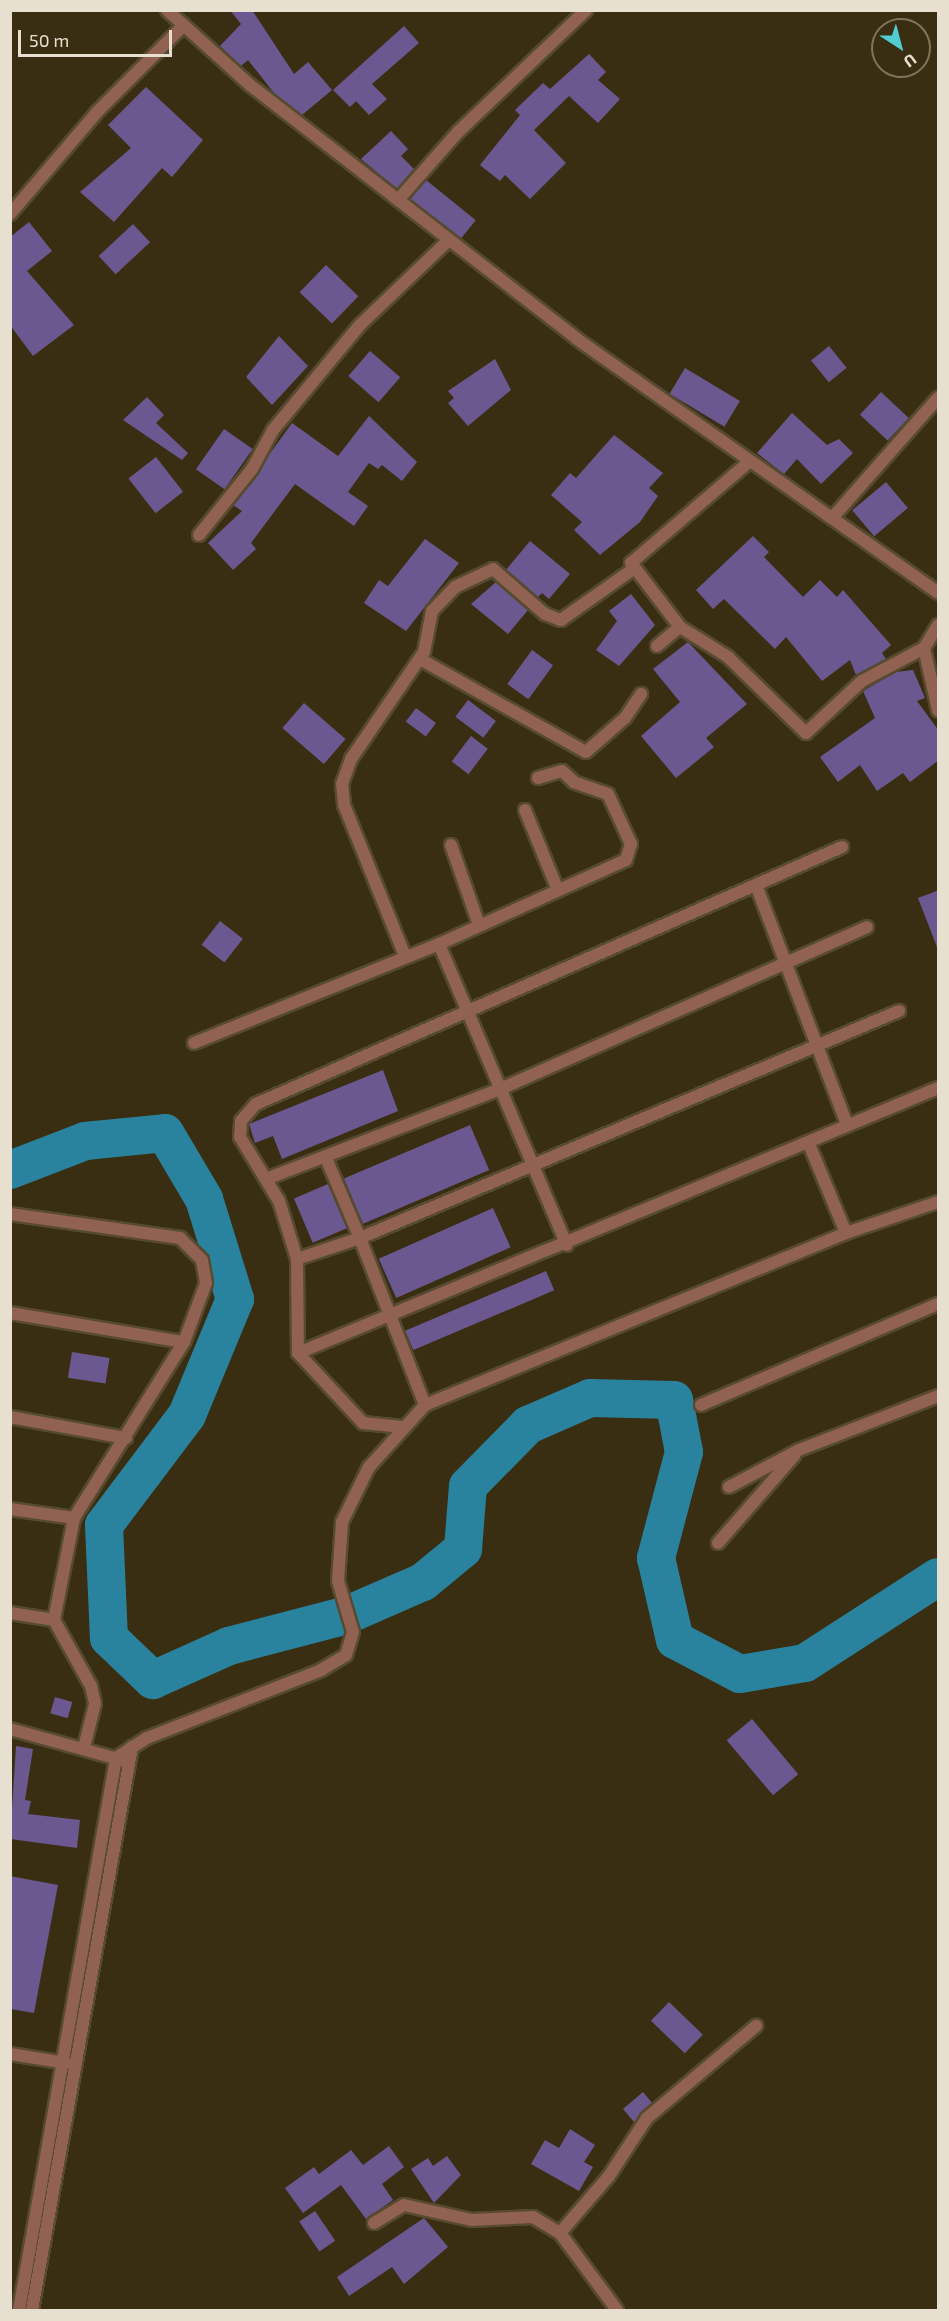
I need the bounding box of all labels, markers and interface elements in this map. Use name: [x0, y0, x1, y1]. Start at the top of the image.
scale bar: [21, 18, 176, 56]
north arrow: [871, 18, 931, 78]
text: 50 m: [29, 29, 69, 51]
text: U: [901, 50, 921, 72]

